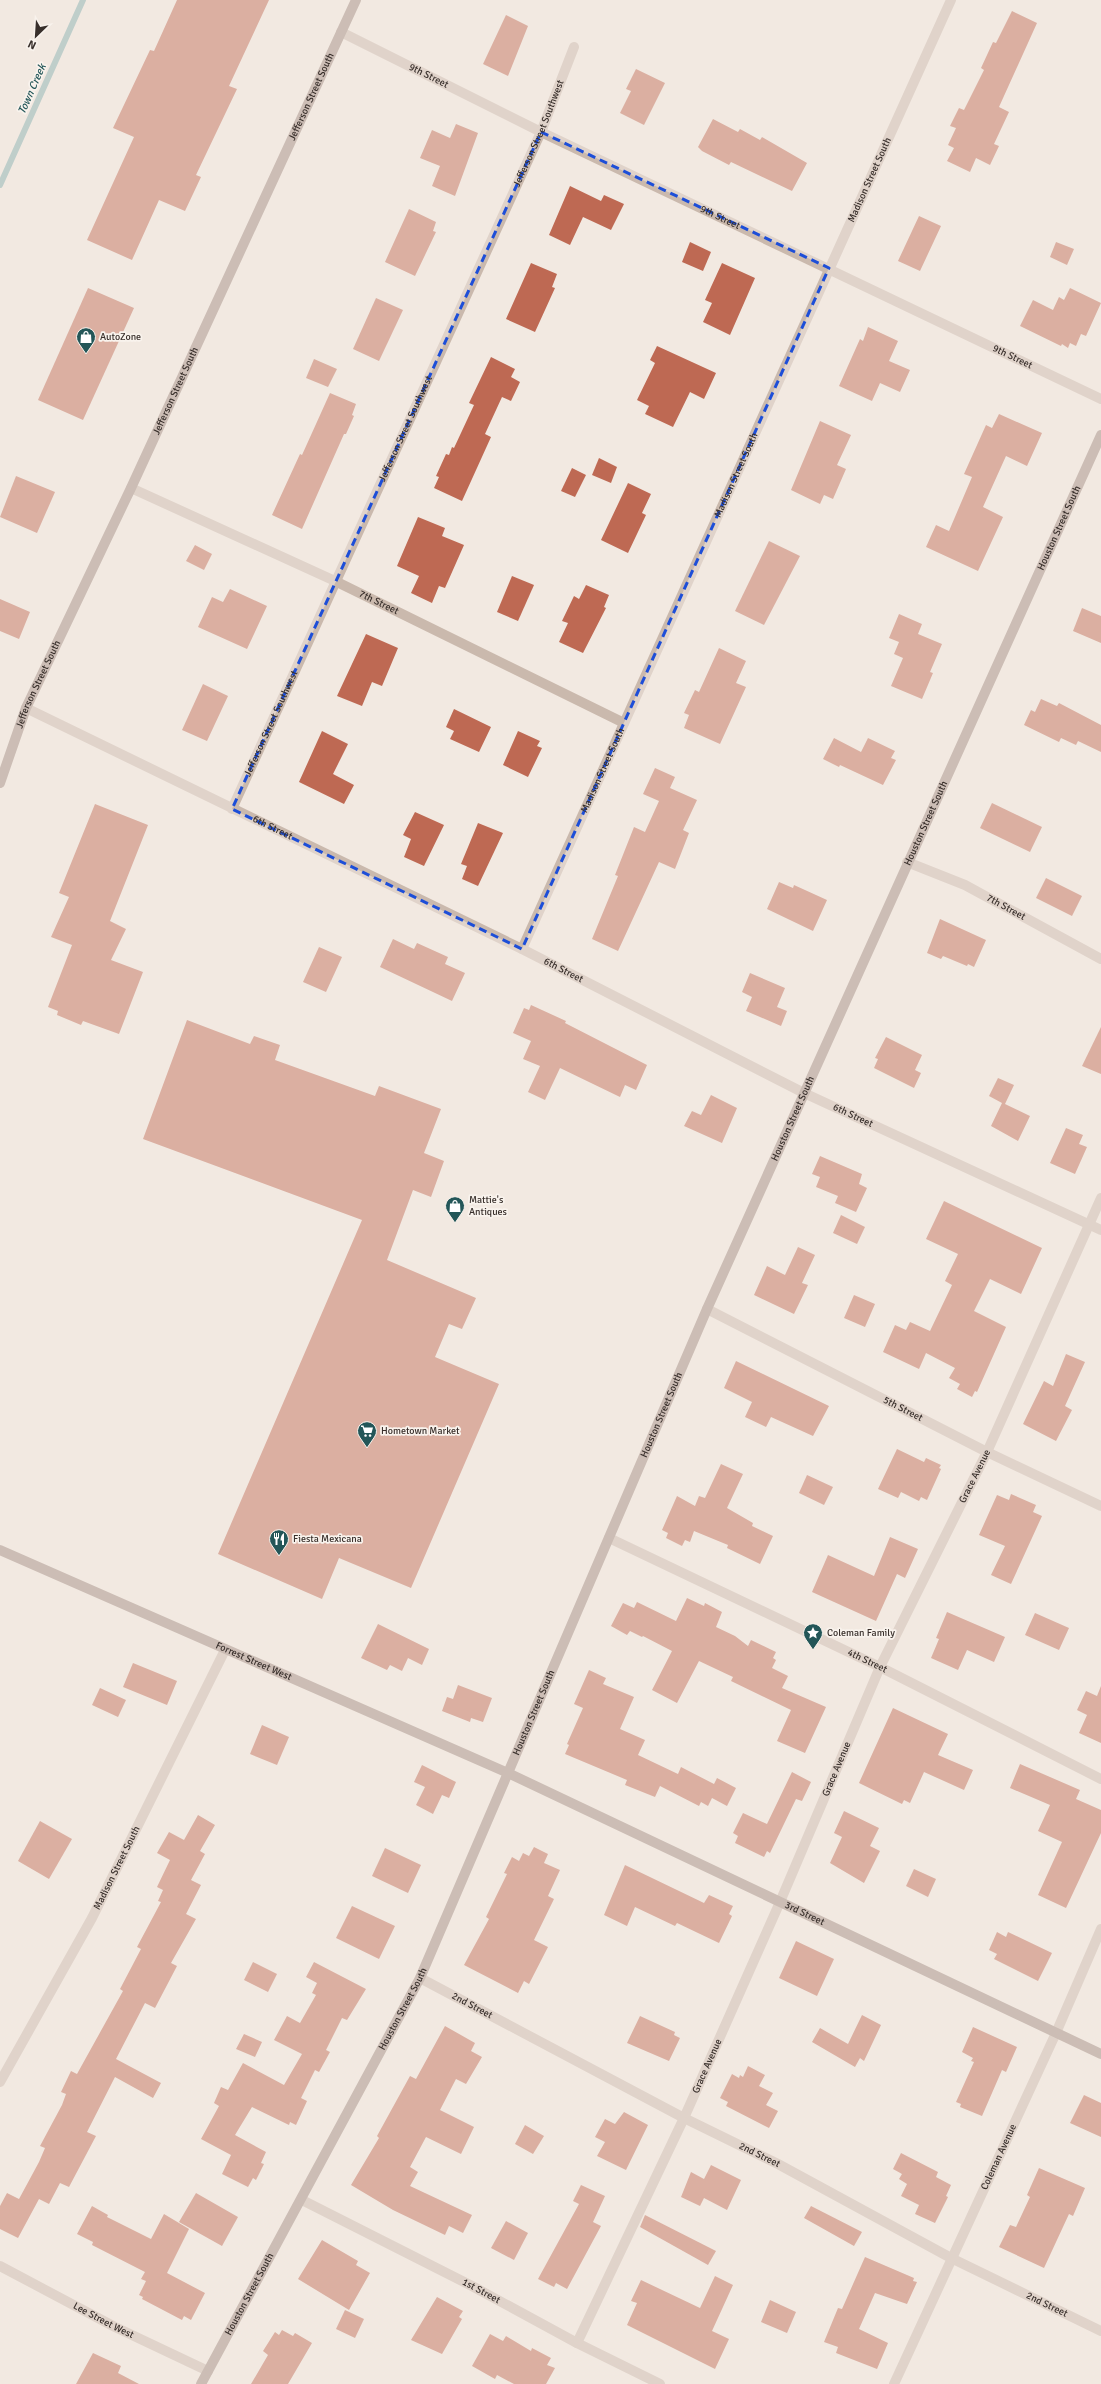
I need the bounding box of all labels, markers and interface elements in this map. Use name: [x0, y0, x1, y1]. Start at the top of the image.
north arrow: [16, 16, 56, 56]
text: N: [26, 37, 38, 52]
street label: Jefferson Street South: [286, 51, 337, 143]
water label: Town Creek: [15, 61, 49, 116]
street label: 9th Street: [407, 61, 451, 91]
street label: Jefferson Street Southwest: [511, 78, 567, 189]
street label: Madison Street South: [845, 136, 894, 224]
street label: 9th Street: [698, 203, 742, 232]
shop icon: AutoZone: [75, 326, 97, 354]
place label: AutoZone: [100, 331, 141, 343]
street label: 9th Street: [991, 342, 1035, 372]
street label: Jefferson Street South: [150, 345, 201, 437]
street label: Jefferson Street Southwest: [376, 373, 435, 484]
street label: Madison Street South: [712, 431, 761, 520]
street label: Houston Street South: [1035, 484, 1083, 572]
street label: 7th Street: [357, 588, 401, 618]
street label: Jefferson Street South: [13, 638, 63, 730]
street label: Jefferson Street Southwest: [242, 668, 301, 778]
street label: Madison Street South: [578, 726, 627, 815]
street label: Houston Street South: [902, 779, 950, 868]
street label: 6th Street: [251, 813, 295, 843]
street label: 7th Street: [984, 892, 1028, 923]
street label: 6th Street: [542, 955, 586, 985]
street label: Houston Street South: [768, 1074, 817, 1163]
street label: 6th Street: [831, 1101, 875, 1130]
place label: Mattie's Antiques: [469, 1194, 508, 1218]
shop icon: Mattie's Antiques: [444, 1195, 466, 1223]
street label: Houston Street South: [638, 1370, 685, 1459]
street label: 5th Street: [881, 1394, 925, 1424]
supermarket icon: Hometown Market: [356, 1420, 378, 1448]
place label: Hometown Market: [381, 1425, 460, 1437]
street label: Grace Avenue: [957, 1447, 993, 1505]
restaurant icon: Fiesta Mexicana: [268, 1528, 290, 1556]
place label: Fiesta Mexicana: [293, 1533, 362, 1545]
place icon: Coleman Family: [802, 1622, 824, 1650]
place label: Coleman Family: [827, 1627, 895, 1639]
street label: Forrest Street West: [214, 1639, 294, 1683]
street label: 4th Street: [845, 1646, 890, 1676]
street label: Houston Street South: [510, 1668, 557, 1757]
street label: Grace Avenue: [820, 1740, 854, 1798]
street label: Madison Street South: [91, 1824, 143, 1912]
street label: 3rd Street: [783, 1899, 827, 1928]
street label: Houston Street South: [376, 1966, 430, 2052]
street label: 2nd Street: [450, 1990, 495, 2022]
street label: Grace Avenue: [690, 2037, 724, 2095]
street label: Coleman Avenue: [978, 2122, 1019, 2192]
street label: 2nd Street: [737, 2140, 783, 2170]
street label: Houston Street South: [222, 2251, 276, 2337]
street label: 1st Street: [460, 2276, 503, 2306]
street label: 2nd Street: [1024, 2290, 1070, 2320]
street label: Lee Street West: [71, 2300, 136, 2341]

